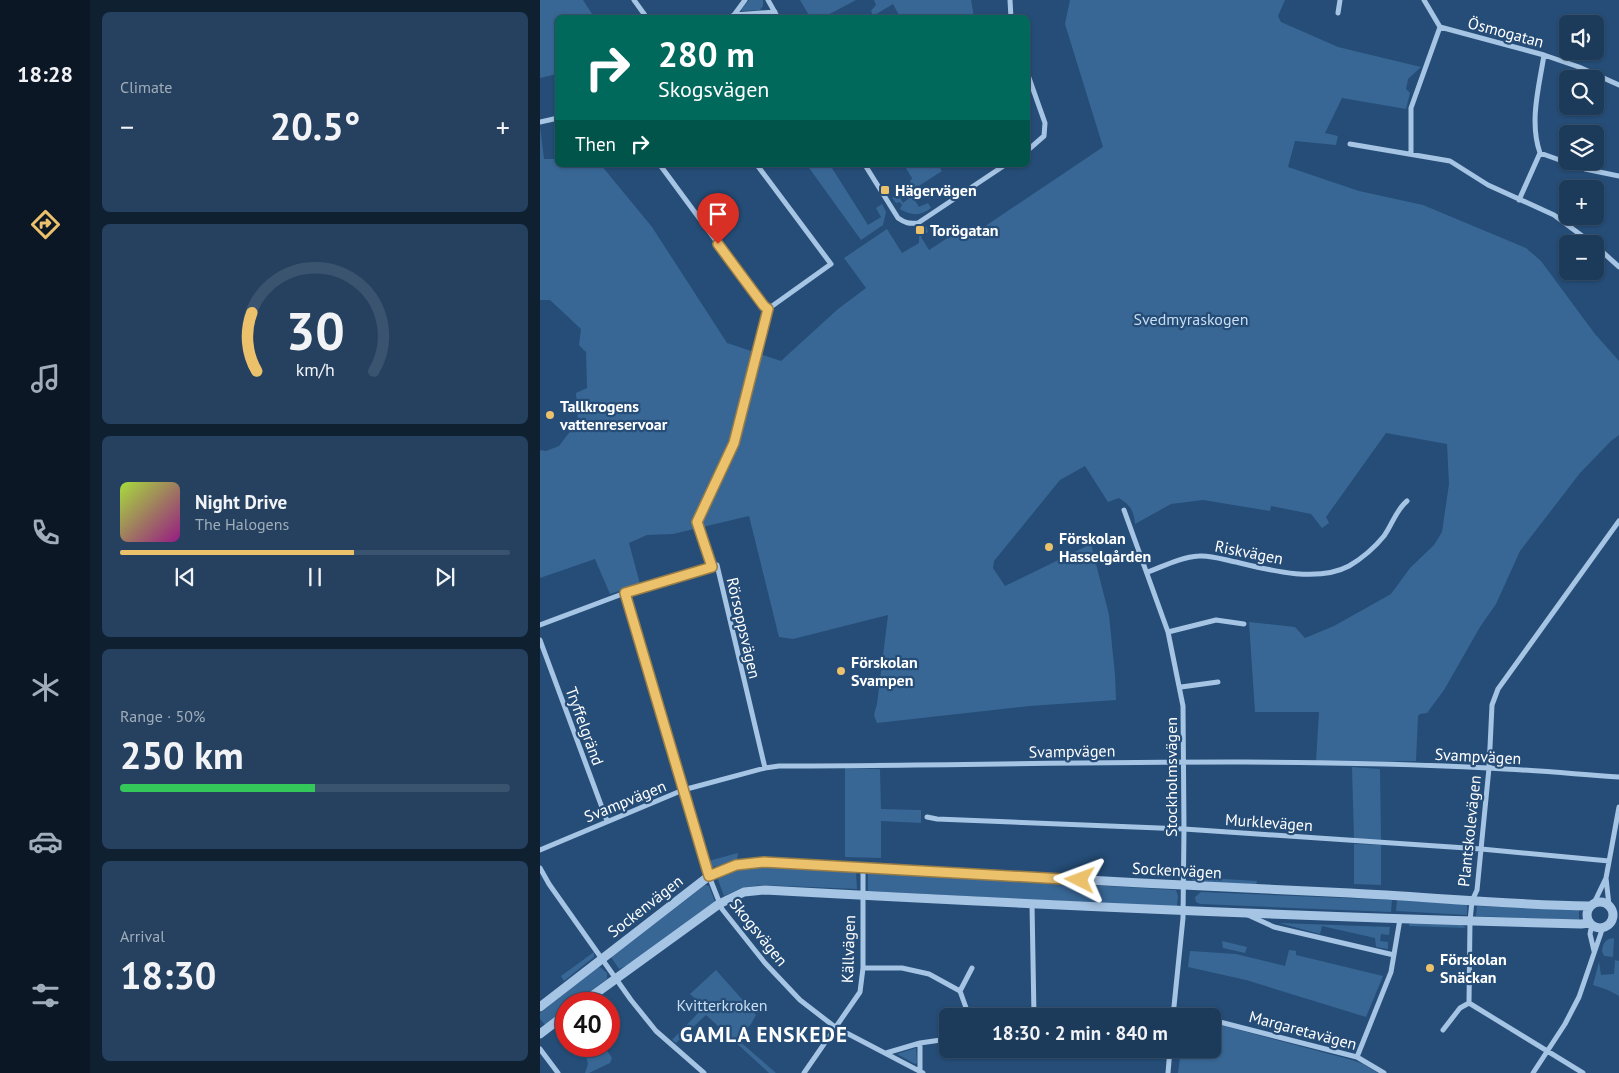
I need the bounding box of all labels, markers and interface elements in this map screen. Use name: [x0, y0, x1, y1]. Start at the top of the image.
street label: Ösmogatan: [1466, 12, 1546, 52]
map controls: [1559, 15, 1604, 280]
button: sound: [1559, 15, 1604, 60]
text: 280 m: [658, 31, 755, 77]
icon: right: [575, 35, 640, 100]
text: 18:28: [17, 60, 73, 88]
button: search: [1559, 70, 1604, 115]
text: Skogsvägen: [658, 75, 769, 103]
text: Climate: [120, 77, 172, 97]
text: 20.5°: [270, 101, 360, 150]
text: −: [120, 108, 134, 145]
text: +: [496, 108, 510, 145]
button: layers: [1559, 125, 1604, 170]
icon: right: [626, 130, 654, 158]
text: Then: [575, 132, 616, 156]
place label: Hägervägen: [895, 180, 977, 200]
button: +: [1559, 180, 1604, 225]
marker: Hägervägen: [879, 184, 891, 196]
pin: [697, 193, 739, 244]
icon: arrive: [704, 200, 732, 228]
icon: directions: [28, 207, 63, 242]
place label: Torögatan: [930, 220, 999, 240]
marker: Torögatan: [914, 224, 926, 236]
button: −: [1559, 235, 1604, 280]
text: 30: [286, 297, 344, 364]
park label: Svedmyraskogen: [1134, 309, 1248, 329]
text: km/h: [295, 358, 335, 381]
icon: music: [28, 361, 63, 396]
place label: Tallkrogens vattenreservoar: [559, 396, 668, 434]
marker: Tallkrogens vattenreservoar: [544, 409, 556, 421]
text: Night Drive: [195, 490, 287, 514]
text: The Halogens: [195, 514, 289, 534]
icon: phone: [28, 515, 63, 550]
place label: Förskolan Hasselgården: [1059, 528, 1151, 566]
street label: Riskvägen: [1213, 536, 1285, 568]
marker: Förskolan Hasselgården: [1043, 541, 1055, 553]
icon: previous: [171, 563, 199, 591]
icon: pause: [301, 563, 329, 591]
icon: next: [431, 563, 459, 591]
street label: Rörsoppsvägen: [723, 575, 765, 681]
place label: Förskolan Svampen: [851, 652, 918, 690]
marker: Förskolan Svampen: [835, 665, 847, 677]
icon: climate: [28, 670, 63, 705]
street label: Tryffelgränd: [562, 684, 608, 768]
text: Range · 50%: [120, 706, 205, 726]
street label: Stockholmsvägen: [1161, 717, 1181, 837]
text: 250 km: [120, 730, 244, 779]
street label: Svampvägen: [1028, 740, 1116, 762]
street label: Svampvägen: [1434, 744, 1522, 768]
street label: Plantskolevägen: [1453, 774, 1485, 888]
street label: Svampvägen: [581, 775, 669, 827]
street label: Murklevägen: [1224, 809, 1314, 835]
icon: car: [28, 824, 63, 859]
position arrow: [1053, 853, 1105, 905]
street label: Sockenvägen: [1132, 858, 1222, 882]
street label: Sockenvägen: [603, 870, 687, 942]
street label: Skogsvägen: [726, 894, 792, 970]
street label: Källvägen: [837, 915, 859, 983]
text: Arrival: [120, 926, 165, 946]
place label: Förskolan Snäckan: [1440, 949, 1507, 987]
text: 18:30: [120, 950, 216, 999]
marker: Förskolan Snäckan: [1424, 962, 1436, 974]
icon: filters: [28, 978, 63, 1013]
speed limit sign: 40: [555, 992, 620, 1057]
park label: Kvitterkroken: [676, 995, 768, 1015]
street label: Margaretavägen: [1247, 1006, 1359, 1054]
district label: GAMLA ENSKEDE: [680, 1021, 848, 1048]
text: 18:30 · 2 min · 840 m: [992, 1021, 1168, 1045]

